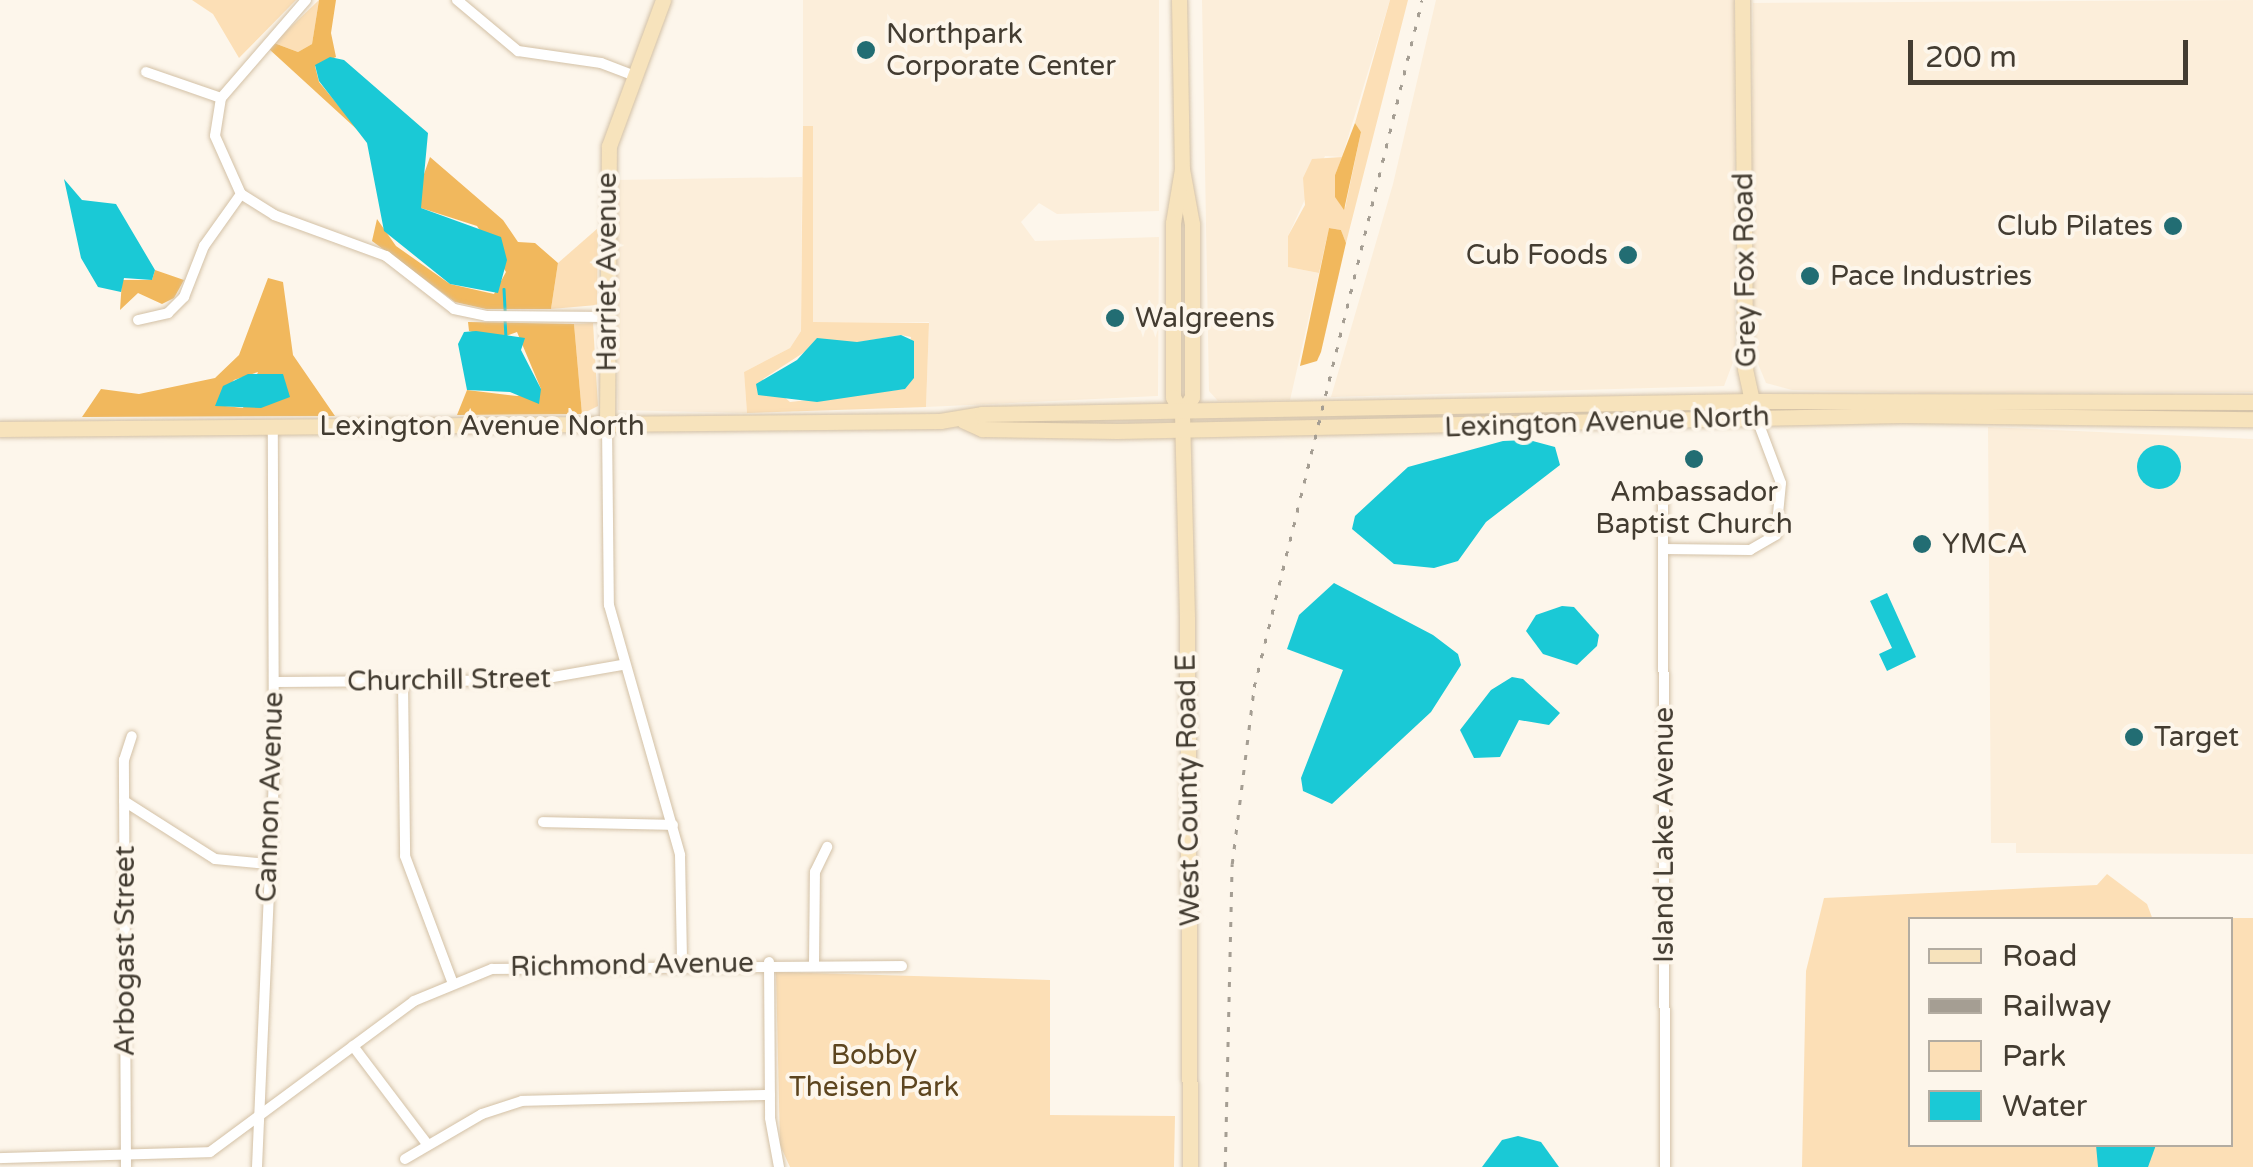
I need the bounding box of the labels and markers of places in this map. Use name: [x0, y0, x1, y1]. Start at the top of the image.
place label: Northpark Corporate Center: [886, 17, 1116, 83]
marker: Northpark Corporate Center: [855, 39, 877, 61]
place label: Club Pilates: [1997, 209, 2153, 243]
marker: Club Pilates: [2162, 215, 2184, 237]
place label: Cub Foods: [1466, 238, 1608, 272]
marker: Cub Foods: [1617, 244, 1639, 266]
place label: Pace Industries: [1830, 259, 2032, 293]
marker: Pace Industries: [1799, 265, 1821, 287]
place label: Walgreens: [1135, 301, 1275, 335]
marker: Walgreens: [1104, 307, 1126, 329]
marker: Ambassador Baptist Church: [1683, 448, 1705, 470]
place label: Ambassador Baptist Church: [1595, 475, 1793, 541]
place label: YMCA: [1942, 527, 2027, 561]
marker: YMCA: [1911, 533, 1933, 555]
place label: Target: [2154, 720, 2239, 754]
marker: Target: [2123, 726, 2145, 748]

